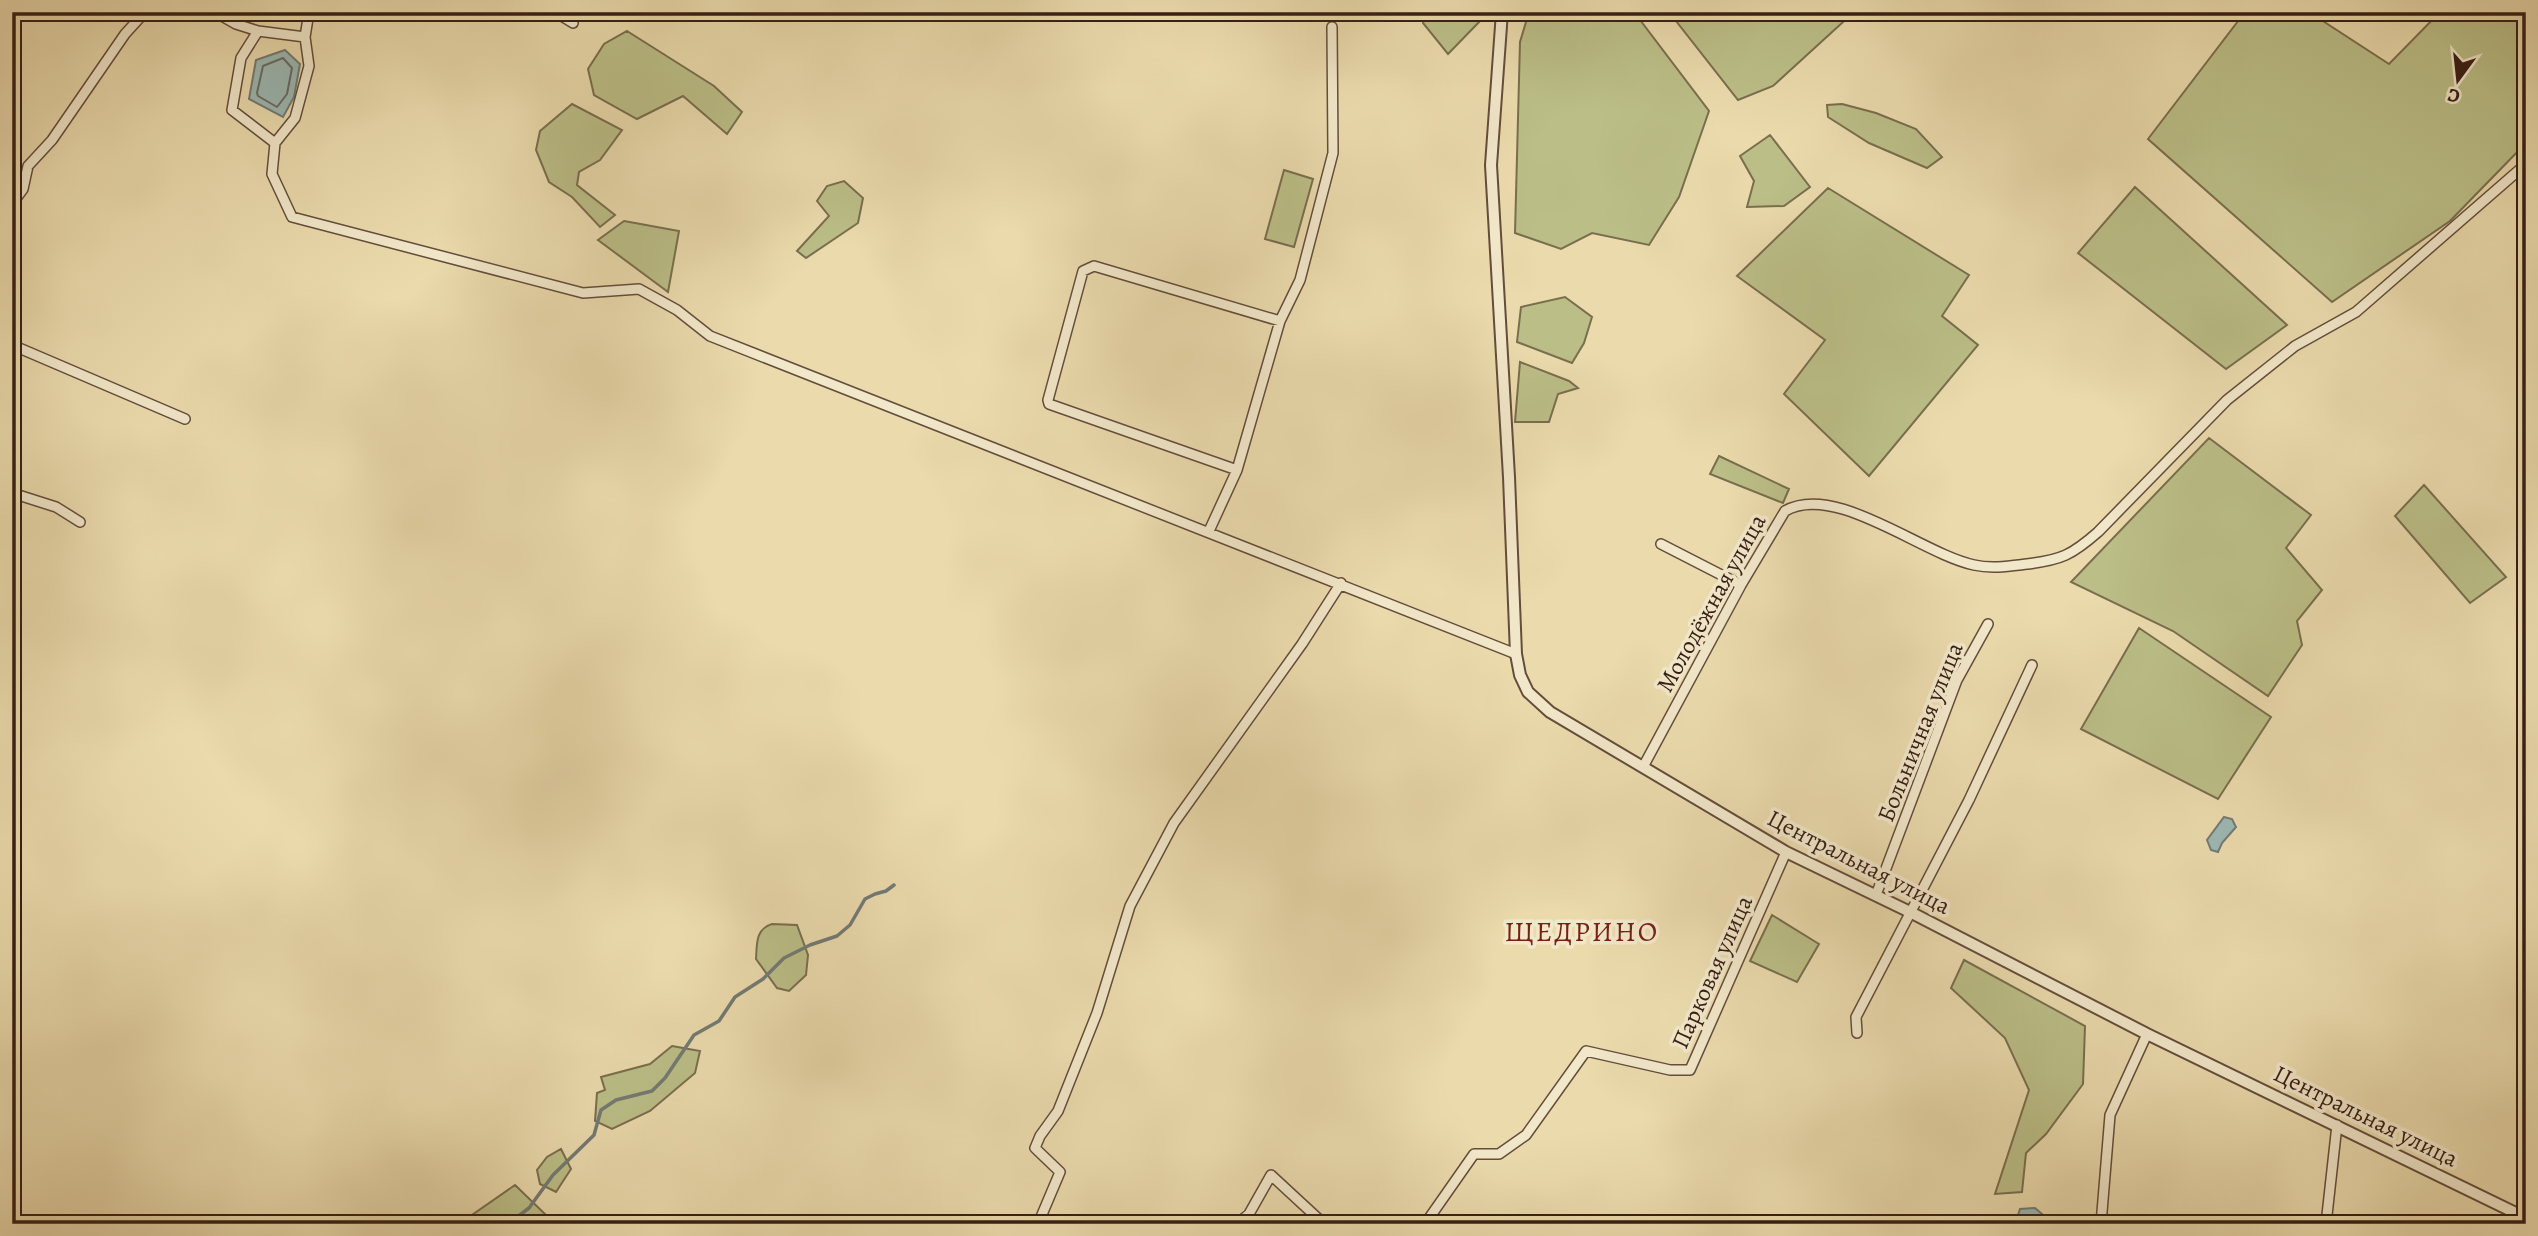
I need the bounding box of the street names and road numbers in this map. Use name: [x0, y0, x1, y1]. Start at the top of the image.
street label: Молодёжная улица: [1649, 508, 1773, 698]
street label: Больничная улица: [1869, 637, 1971, 827]
street label: Центральная улица: [1762, 802, 1956, 922]
street label: Парковая улица: [1664, 890, 1760, 1054]
street label: Центральная улица: [2268, 1057, 2464, 1175]

